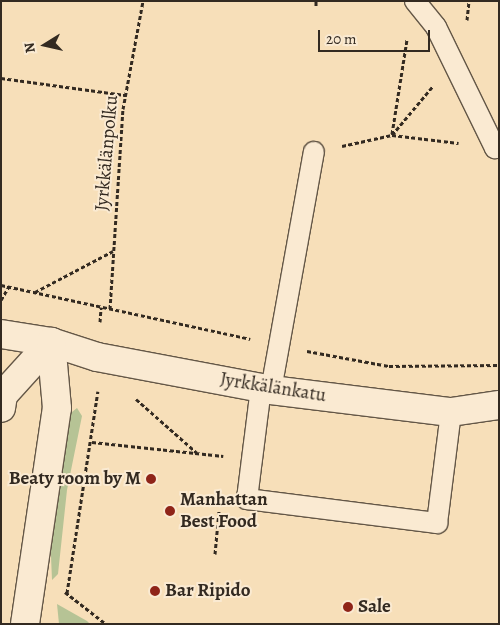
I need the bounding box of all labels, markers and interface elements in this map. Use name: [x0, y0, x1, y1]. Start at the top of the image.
north arrow: [20, 20, 70, 70]
scale bar: [320, 20, 432, 52]
text: 20 m: [326, 29, 357, 49]
text: N: [19, 41, 40, 54]
street label: Jyrkkälänpolku: [91, 94, 123, 212]
street label: Jyrkkälänkatu: [218, 368, 328, 408]
place label: Beaty room by M: [9, 468, 141, 490]
marker: Beaty room by M: [145, 473, 157, 485]
place label: Manhattan Best Food: [180, 489, 268, 533]
marker: Manhattan Best Food: [164, 505, 176, 517]
place label: Bar Ripido: [165, 580, 251, 602]
marker: Bar Ripido: [149, 585, 161, 597]
place label: Sale: [358, 596, 391, 618]
marker: Sale: [342, 601, 354, 613]

